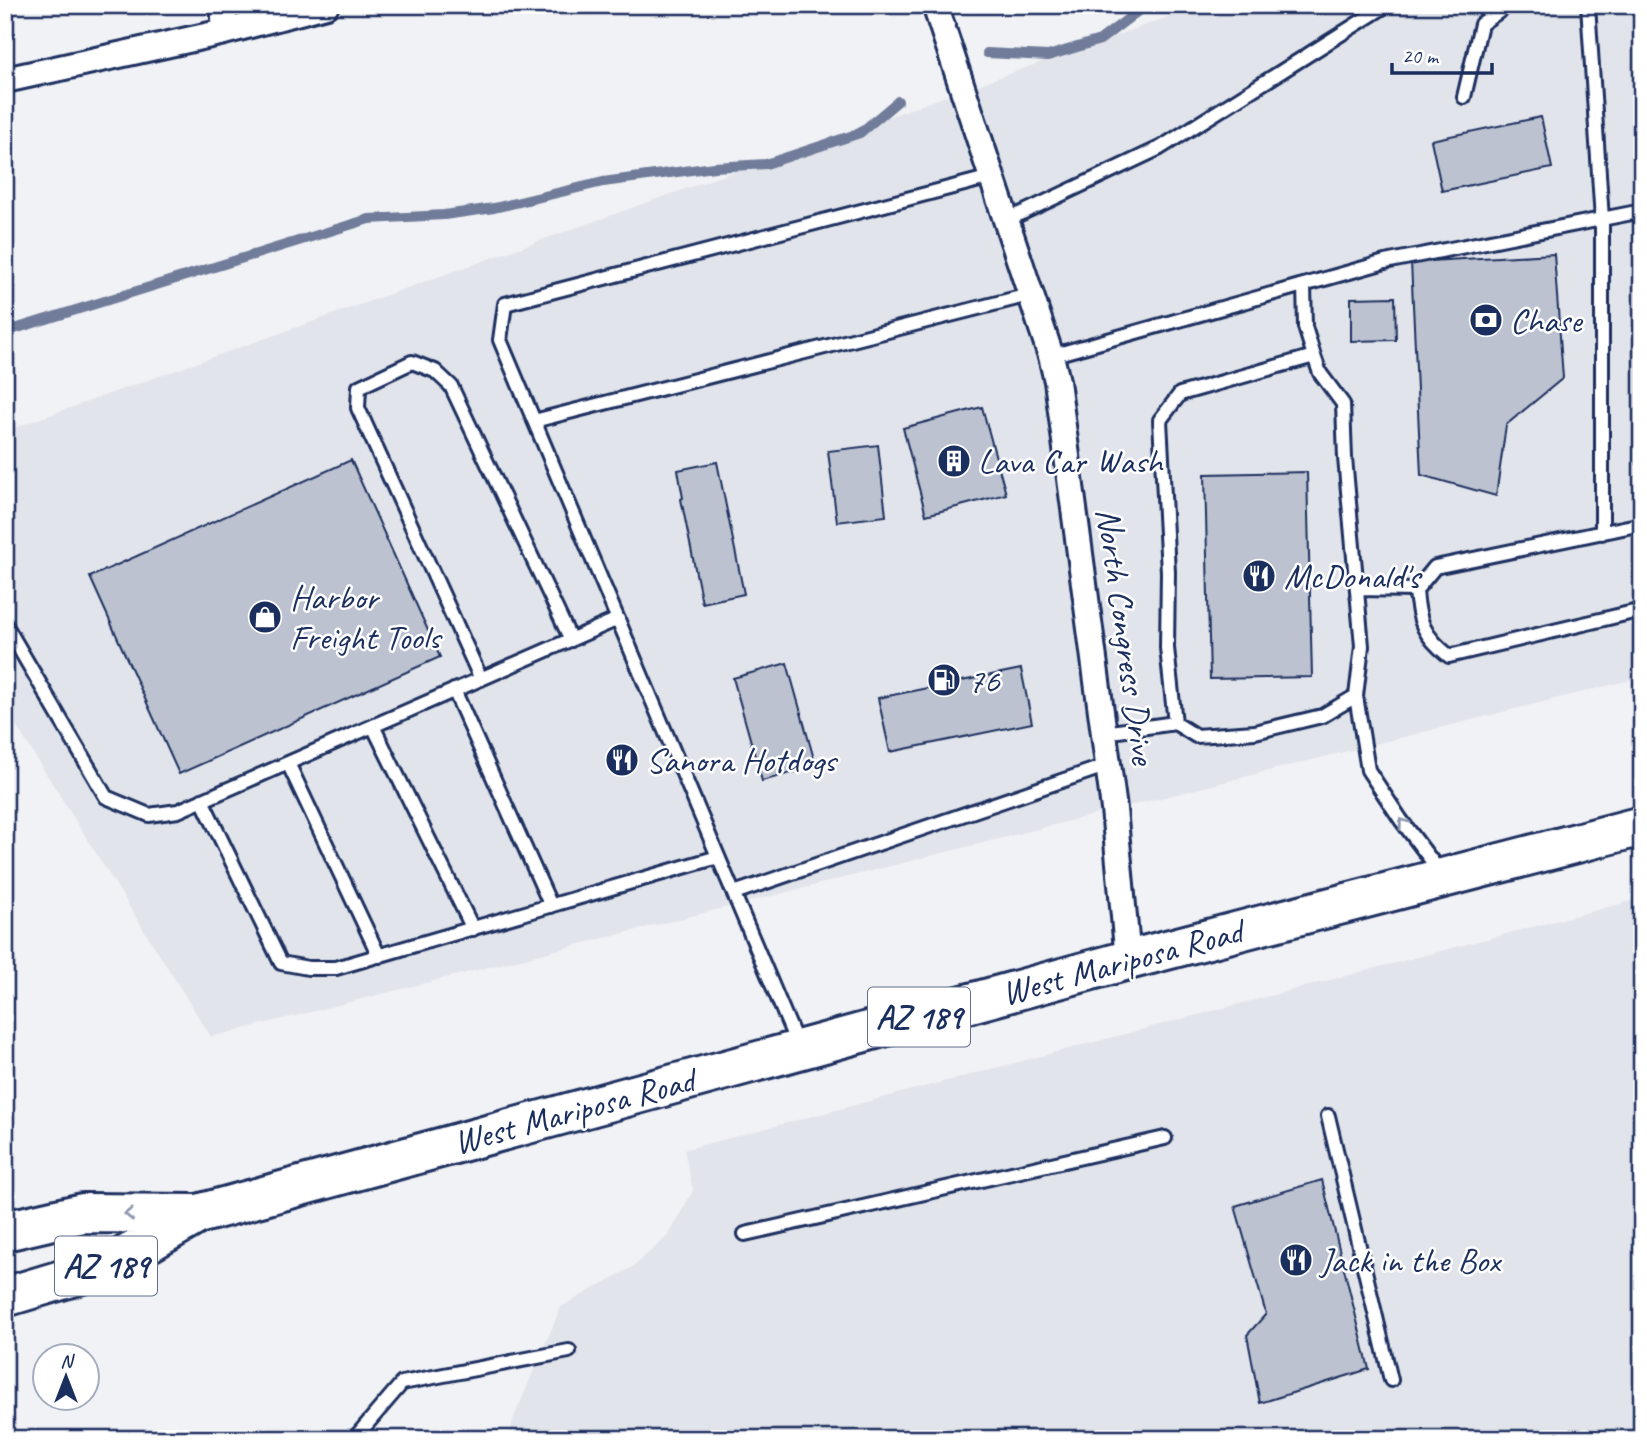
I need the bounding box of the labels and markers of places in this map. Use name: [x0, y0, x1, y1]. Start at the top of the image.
place label: Chase: [1510, 298, 1584, 343]
bank icon: Chase: [1467, 301, 1505, 339]
place label: Lava Car Wash: [978, 439, 1164, 484]
building icon: Lava Car Wash: [935, 442, 973, 480]
place label: McDonald's: [1284, 554, 1423, 599]
restaurant icon: McDonald's: [1240, 557, 1278, 595]
place label: Harbor Freight Tools: [290, 575, 443, 660]
shop icon: Harbor Freight Tools: [246, 598, 284, 636]
place label: 76: [968, 658, 1001, 703]
fuel station icon: 76: [925, 661, 963, 699]
place label: Sanora Hotdogs: [646, 738, 839, 783]
restaurant icon: Sanora Hotdogs: [603, 741, 641, 779]
place label: Jack in the Box: [1318, 1238, 1503, 1283]
restaurant icon: Jack in the Box: [1277, 1241, 1315, 1279]

